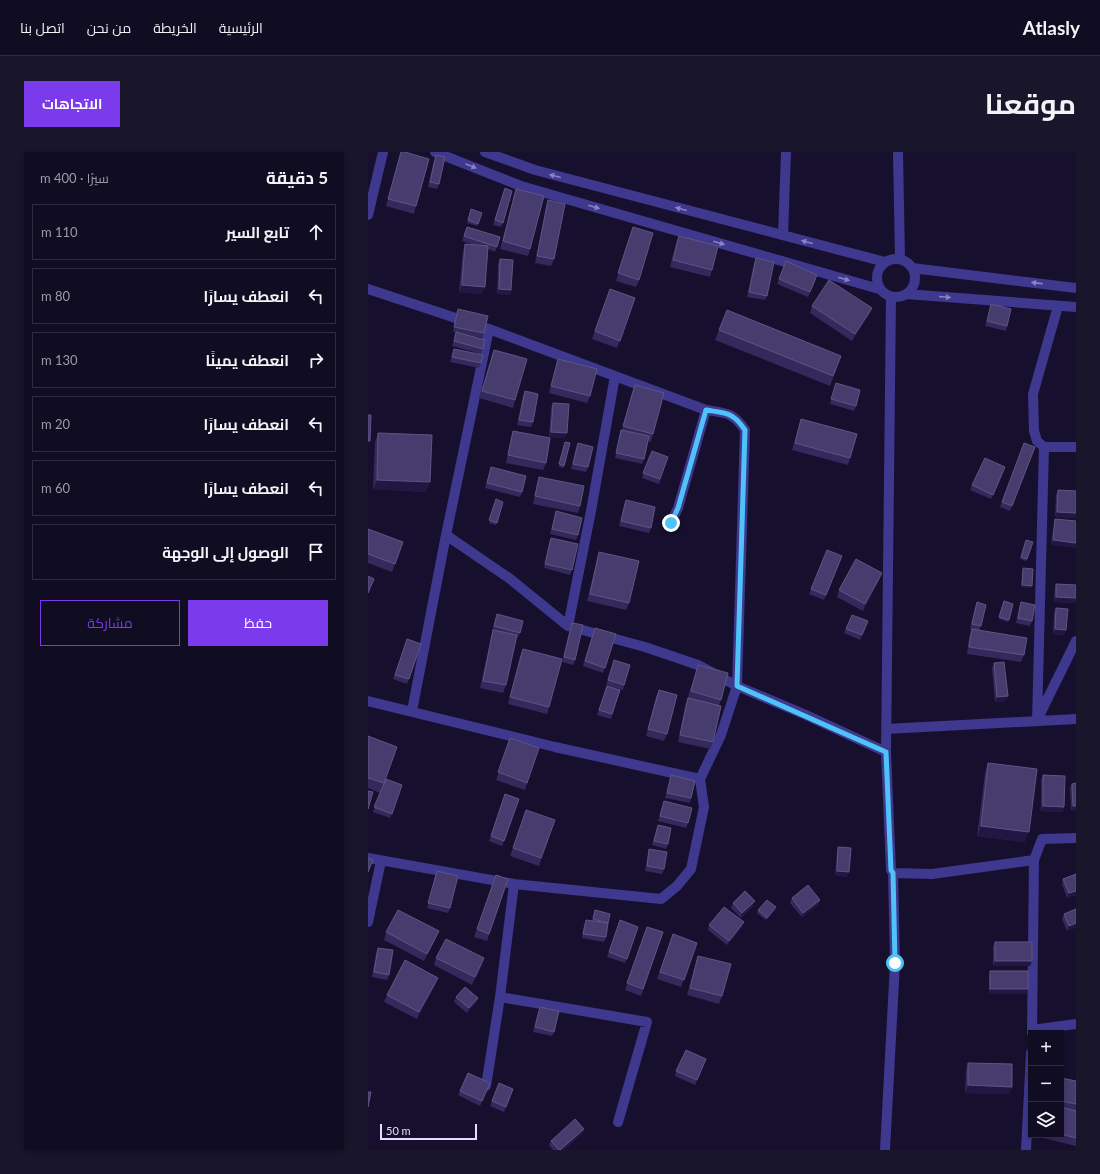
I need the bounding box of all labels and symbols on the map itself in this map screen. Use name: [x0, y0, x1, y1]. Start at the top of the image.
one-way arrow: [466, 164, 478, 170]
one-way arrow: [549, 172, 561, 178]
one-way arrow: [589, 204, 601, 210]
one-way arrow: [675, 205, 687, 211]
one-way arrow: [801, 238, 813, 244]
one-way arrow: [714, 240, 726, 246]
one-way arrow: [839, 276, 851, 282]
one-way arrow: [1031, 280, 1043, 287]
one-way arrow: [939, 294, 951, 301]
route end: [662, 514, 680, 532]
route start: [886, 954, 904, 972]
scale bar: [380, 1122, 477, 1141]

